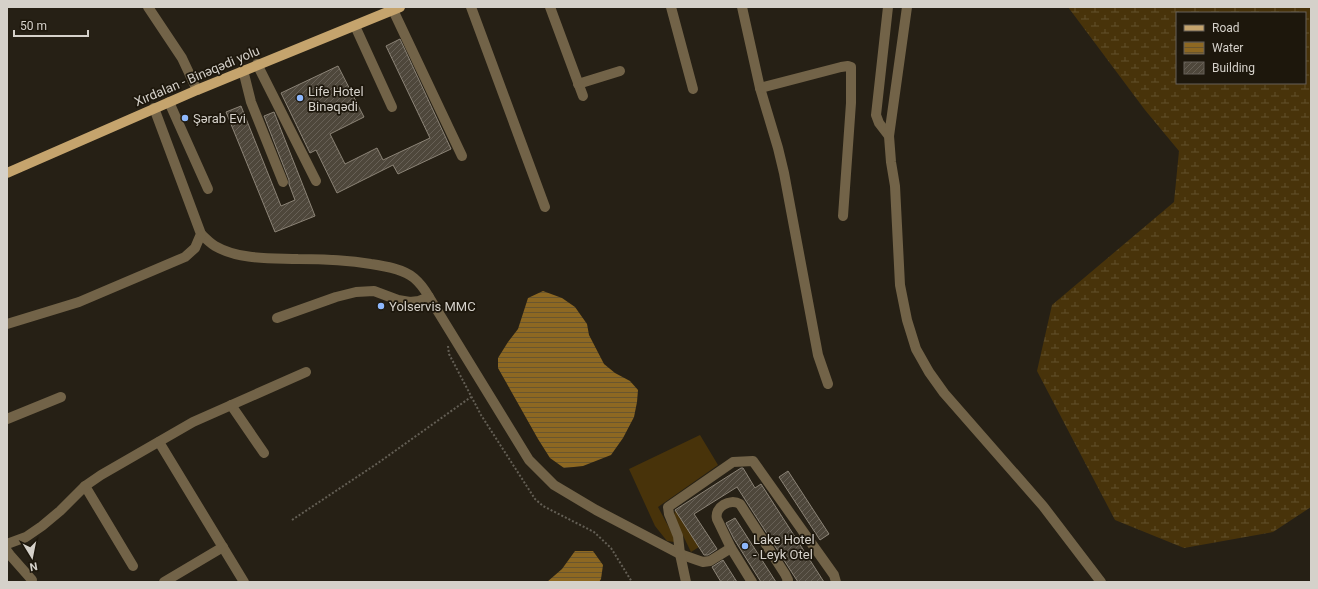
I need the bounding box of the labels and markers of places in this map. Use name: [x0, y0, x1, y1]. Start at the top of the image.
place label: Life Hotel Binəqədi: [308, 84, 364, 114]
marker: Life Hotel Binəqədi: [295, 93, 305, 103]
place label: Şərab Evi: [193, 111, 246, 126]
marker: Şərab Evi: [180, 113, 190, 123]
place label: Yolservis MMC: [389, 299, 476, 314]
marker: Yolservis MMC: [376, 301, 386, 311]
place label: Lake Hotel - Leyk Otel: [753, 532, 815, 562]
marker: Lake Hotel - Leyk Otel: [740, 541, 750, 551]

